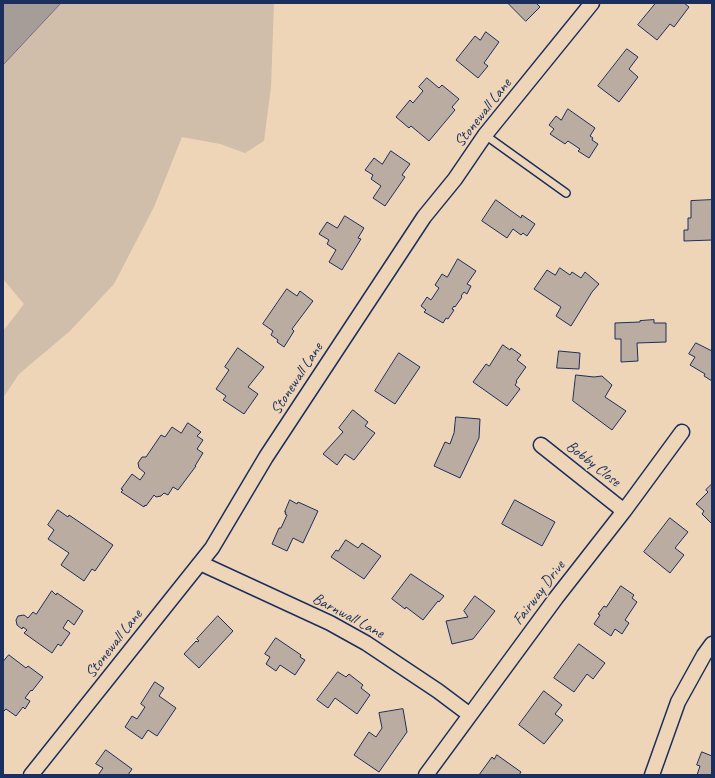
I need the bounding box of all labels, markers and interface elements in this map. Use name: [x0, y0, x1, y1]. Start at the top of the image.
street label: Stonewall Lane: [450, 75, 516, 151]
street label: Stonewall Lane: [267, 339, 327, 419]
street label: Bobby Close: [562, 437, 624, 491]
street label: Fairway Drive: [509, 557, 569, 629]
street label: Barnwall Lane: [309, 589, 387, 643]
street label: Stonewall Lane: [81, 606, 147, 682]

